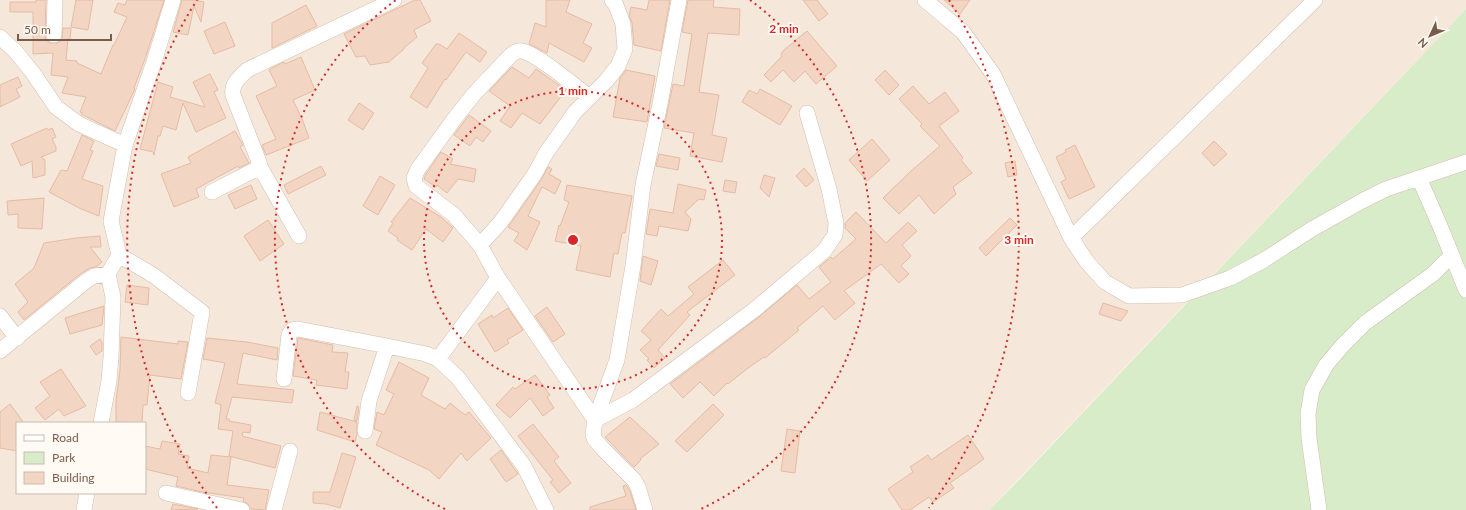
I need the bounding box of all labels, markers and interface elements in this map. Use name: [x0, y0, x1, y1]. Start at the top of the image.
scale bar: [18, 16, 111, 42]
north arrow: [1410, 16, 1450, 56]
text: 2 min: [769, 21, 799, 36]
text: 50 m: [24, 22, 51, 37]
text: N: [1415, 36, 1430, 51]
text: 1 min: [558, 83, 588, 98]
text: 3 min: [1004, 232, 1034, 247]
centre of rings: [566, 233, 580, 247]
legend: [16, 422, 146, 494]
text: Road: [52, 430, 79, 445]
text: Park: [52, 450, 76, 465]
text: Building: [52, 470, 95, 485]

